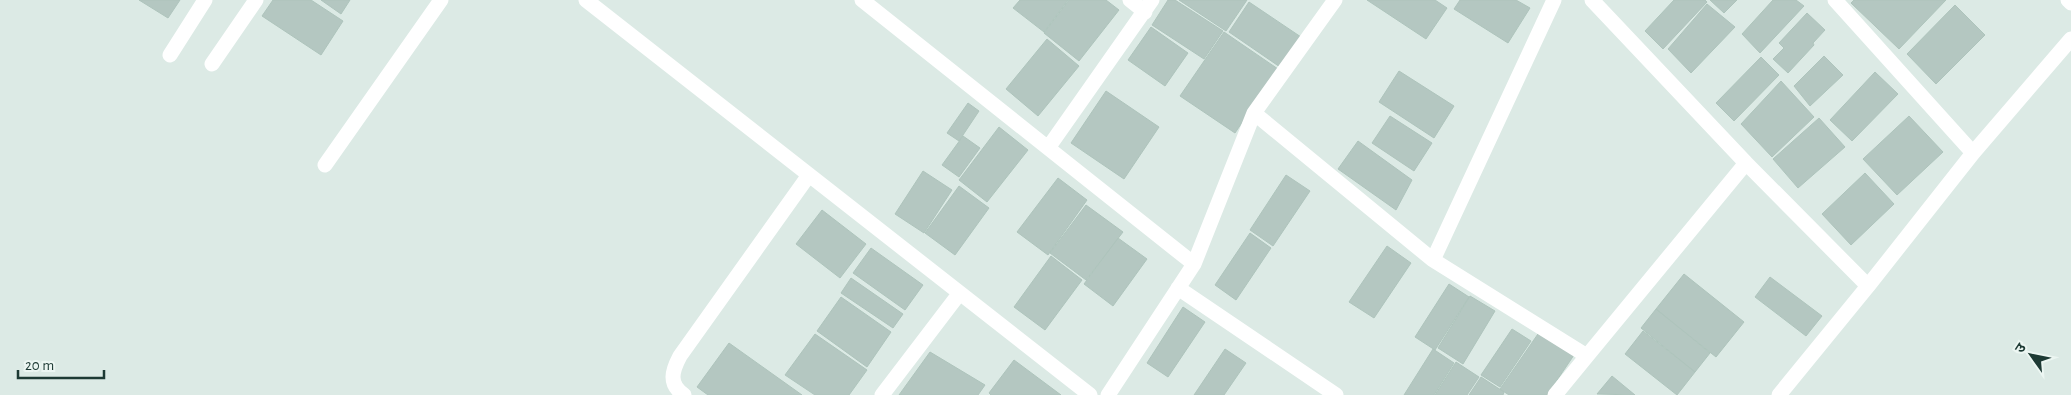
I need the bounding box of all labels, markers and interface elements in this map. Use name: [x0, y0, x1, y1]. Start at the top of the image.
north arrow: [2006, 330, 2056, 380]
text: उ: [2013, 341, 2029, 356]
scale bar: [18, 348, 104, 380]
text: 20 m: [25, 358, 54, 373]

